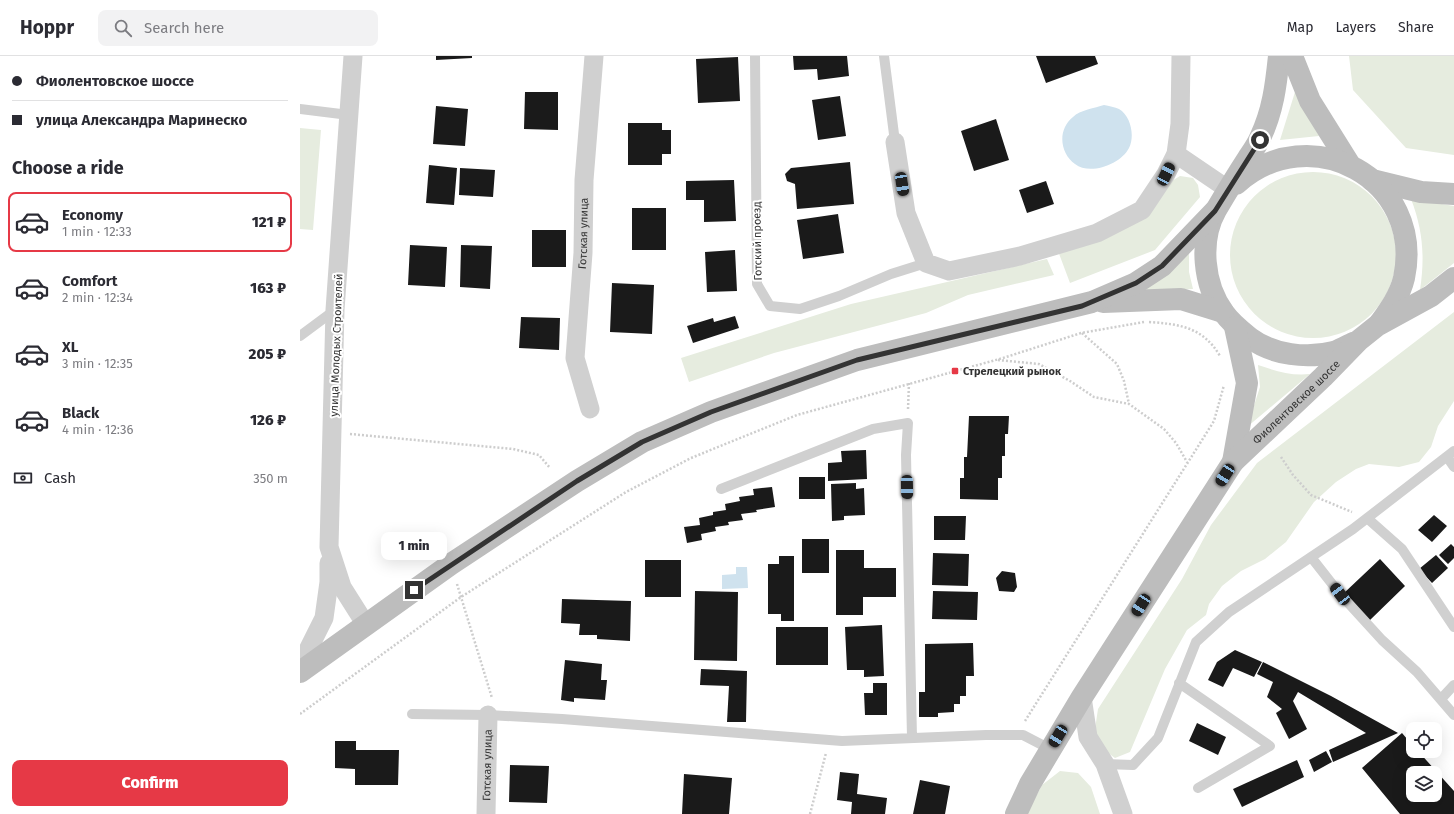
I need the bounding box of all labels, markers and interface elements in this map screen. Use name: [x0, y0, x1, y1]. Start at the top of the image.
search box: [98, 10, 378, 46]
text: Hoppr: [20, 16, 74, 39]
icon: search: [112, 17, 134, 39]
text: Search here: [144, 19, 224, 37]
text: Map: [1287, 19, 1313, 36]
text: Layers: [1335, 19, 1376, 36]
text: Share: [1398, 19, 1434, 36]
text: Фиолентовское шоссе: [36, 72, 194, 90]
text: улица Александра Маринеско: [36, 111, 247, 129]
route start: [1251, 131, 1269, 149]
text: Choose a ride: [12, 157, 124, 179]
car: [1155, 161, 1177, 187]
car: [894, 171, 910, 197]
street label: Готская улица: [576, 197, 591, 270]
street label: Готский проезд: [750, 201, 765, 281]
icon: car: [14, 204, 50, 240]
text: Economy: [62, 206, 123, 224]
text: 121 ₽: [252, 213, 286, 231]
text: 1 min · 12:33: [62, 224, 132, 239]
icon: car: [14, 270, 50, 306]
text: Comfort: [62, 272, 118, 290]
street label: улица Молодых Строителей: [328, 273, 345, 417]
text: 163 ₽: [250, 279, 286, 297]
text: 2 min · 12:34: [62, 290, 133, 305]
icon: car: [14, 336, 50, 372]
text: XL: [62, 338, 78, 356]
text: 205 ₽: [249, 345, 286, 363]
text: 3 min · 12:35: [62, 356, 133, 371]
street label: Фиолентовское шоссе: [1250, 358, 1343, 447]
place label: Стрелецкий рынок: [963, 365, 1062, 378]
marker: Стрелецкий рынок: [950, 366, 960, 376]
icon: car: [14, 402, 50, 438]
text: Black: [62, 404, 99, 422]
text: 126 ₽: [250, 411, 286, 429]
text: 4 min · 12:36: [62, 422, 134, 437]
car: [1213, 462, 1237, 488]
icon: cash: [12, 467, 34, 489]
text: Cash: [44, 469, 76, 487]
text: 350 m: [253, 471, 288, 486]
car: [901, 475, 913, 499]
callout: 1 min: [381, 532, 447, 560]
text: 1 min: [398, 538, 430, 553]
route end: [405, 581, 423, 599]
car: [1328, 581, 1352, 607]
car: [1129, 592, 1153, 618]
map controls: [1406, 722, 1442, 802]
button: locate: [1406, 722, 1442, 758]
car: [1047, 723, 1069, 749]
street label: Готская улица: [480, 729, 495, 801]
button: Confirm: [12, 760, 288, 806]
button: layers: [1406, 766, 1442, 802]

